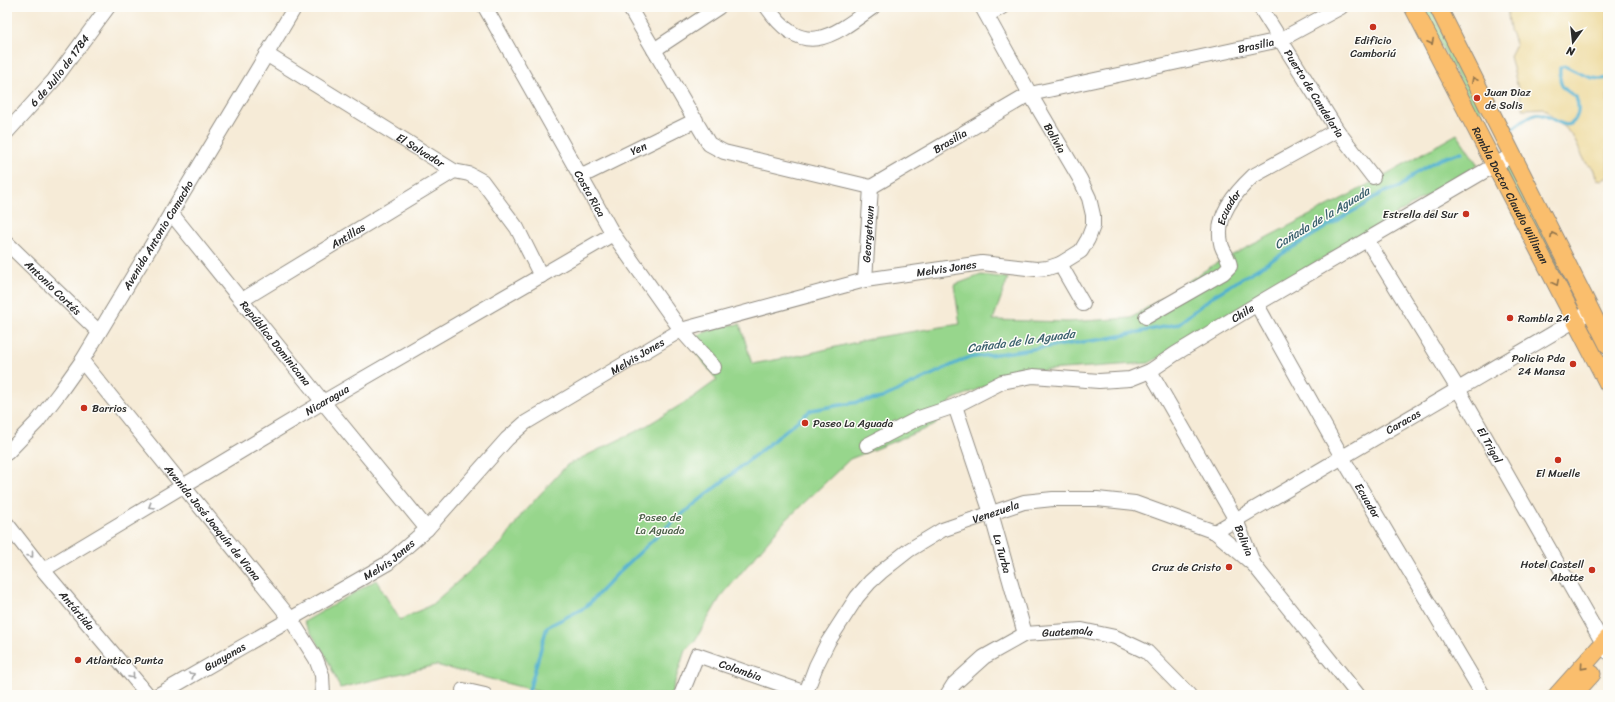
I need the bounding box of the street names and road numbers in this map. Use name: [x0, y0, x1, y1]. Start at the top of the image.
street label: 6 de Julio de 1784: [25, 30, 95, 111]
street label: Brasilia: [1236, 32, 1276, 59]
street label: Puerto de Candelaria: [1279, 46, 1349, 143]
street label: Bolivia: [1038, 119, 1071, 157]
street label: Rambla Doctor Claudio Williman: [1466, 123, 1554, 268]
street label: Brasilia: [929, 124, 971, 159]
street label: El Salvador: [392, 128, 450, 174]
street label: Yen: [627, 137, 650, 161]
street label: Costa Rica: [569, 167, 611, 221]
street label: Avenida Antonio Camacho: [117, 176, 199, 295]
street label: Ecuador: [1212, 185, 1247, 227]
street label: Georgetown: [857, 205, 880, 263]
street label: Antillas: [326, 218, 370, 254]
street label: Antonio Cortés: [19, 255, 86, 320]
street label: Melvis Jones: [915, 255, 979, 282]
street label: República Dominicana: [235, 296, 316, 391]
street label: Chile: [1227, 299, 1259, 328]
street label: Melvis Jones: [607, 332, 669, 380]
street label: Nicaragua: [301, 380, 353, 421]
street label: Caracas: [1382, 404, 1425, 440]
street label: El Trigal: [1472, 424, 1508, 468]
street label: Avenida José Joaquín de Viana: [159, 460, 266, 586]
street label: Ecuador: [1349, 479, 1386, 523]
street label: Venezuela: [970, 495, 1022, 529]
street label: Bolivia: [1229, 522, 1259, 560]
street label: La Turba: [987, 532, 1017, 576]
street label: Melvis Jones: [360, 534, 420, 585]
street label: Antártida: [53, 586, 99, 635]
street label: Guatemala: [1041, 621, 1095, 643]
street label: Guayanas: [201, 637, 250, 677]
street label: Colombia: [716, 654, 765, 687]

